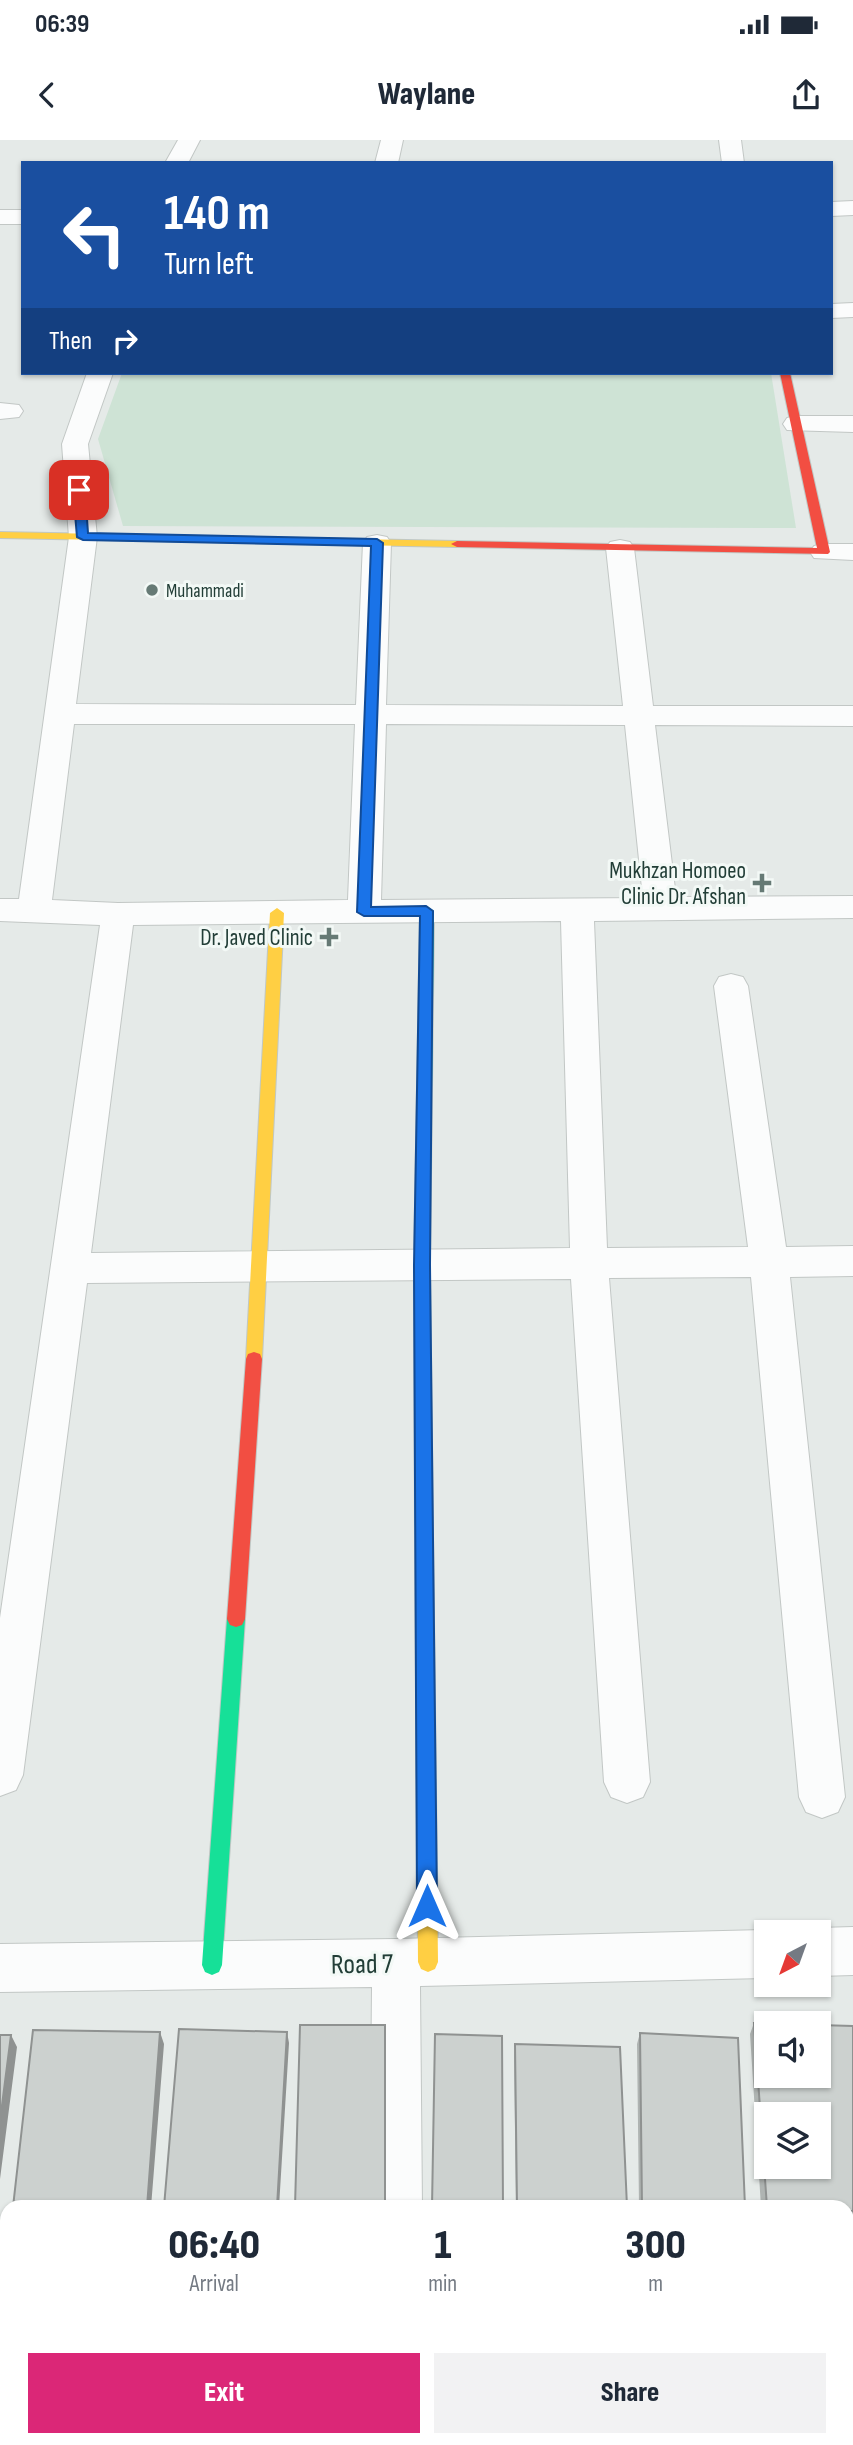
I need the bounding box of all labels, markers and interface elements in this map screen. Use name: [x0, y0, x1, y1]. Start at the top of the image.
text: 06:39: [35, 9, 89, 40]
text: Waylane: [378, 75, 475, 114]
icon: back: [28, 76, 66, 114]
icon: share: [787, 76, 825, 114]
text: 140 m: [164, 185, 270, 244]
icon: left: [49, 189, 140, 280]
text: Turn left: [164, 245, 254, 284]
icon: right: [106, 322, 144, 360]
text: Then: [49, 326, 92, 357]
pin: [49, 460, 109, 520]
icon: arrive: [60, 471, 98, 509]
place label: Muhammadi: [166, 580, 244, 603]
marker: Muhammadi: [144, 582, 160, 598]
place label: Mukhzan Homoeo Clinic Dr. Afshan: [609, 857, 746, 911]
marker: Mukhzan Homoeo Clinic Dr. Afshan: [752, 873, 772, 893]
place label: Dr. Javed Clinic: [200, 924, 313, 952]
marker: Dr. Javed Clinic: [319, 927, 339, 947]
position arrow: [390, 1869, 464, 1943]
north arrow: [754, 1920, 831, 1997]
map controls: [754, 1920, 831, 2179]
street label: Road 7: [331, 1947, 393, 1982]
button: sound: [754, 2011, 831, 2088]
button: layers: [754, 2102, 831, 2179]
text: 06:40: [168, 2220, 260, 2271]
text: 1: [434, 2220, 451, 2271]
text: 300: [625, 2220, 686, 2271]
text: Arrival: [189, 2270, 239, 2298]
text: min: [428, 2270, 457, 2298]
text: m: [648, 2270, 663, 2298]
button: Exit: [28, 2353, 420, 2433]
button: Share: [434, 2353, 826, 2433]

